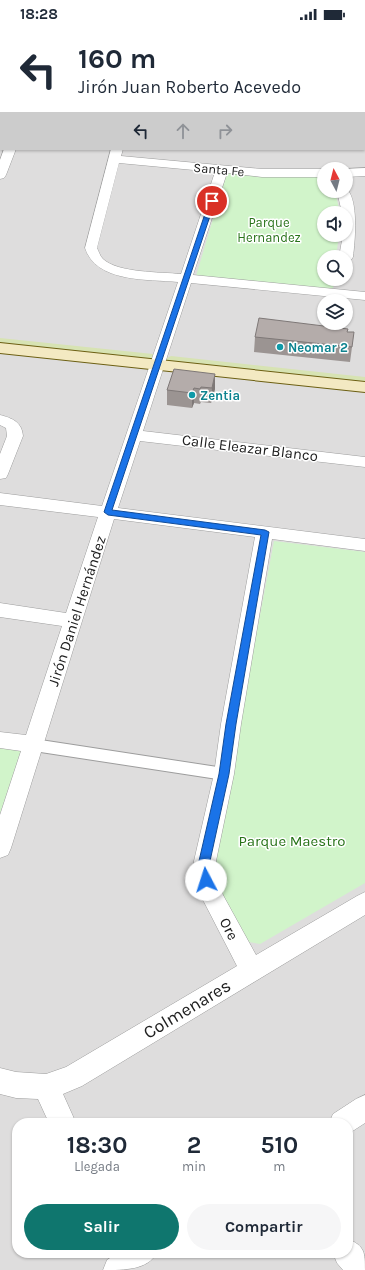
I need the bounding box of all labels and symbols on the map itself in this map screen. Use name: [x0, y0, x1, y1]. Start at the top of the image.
street label: Santa Fe: [193, 160, 245, 179]
north arrow: [317, 162, 353, 198]
pin: [195, 184, 229, 218]
park label: Parque Hernandez: [237, 215, 301, 245]
place label: Neomar 2: [288, 340, 348, 355]
marker: Neomar 2: [275, 342, 285, 352]
place label: Zentia: [200, 388, 240, 403]
marker: Zentia: [187, 390, 197, 400]
street label: Calle Eleazar Blanco: [181, 431, 319, 465]
street label: Jirón Daniel Hernández: [44, 534, 110, 688]
park label: Parque Maestro: [239, 832, 345, 850]
position arrow: [185, 859, 227, 901]
street label: Ore: [216, 915, 242, 943]
street label: Colmenares: [139, 974, 235, 1044]

